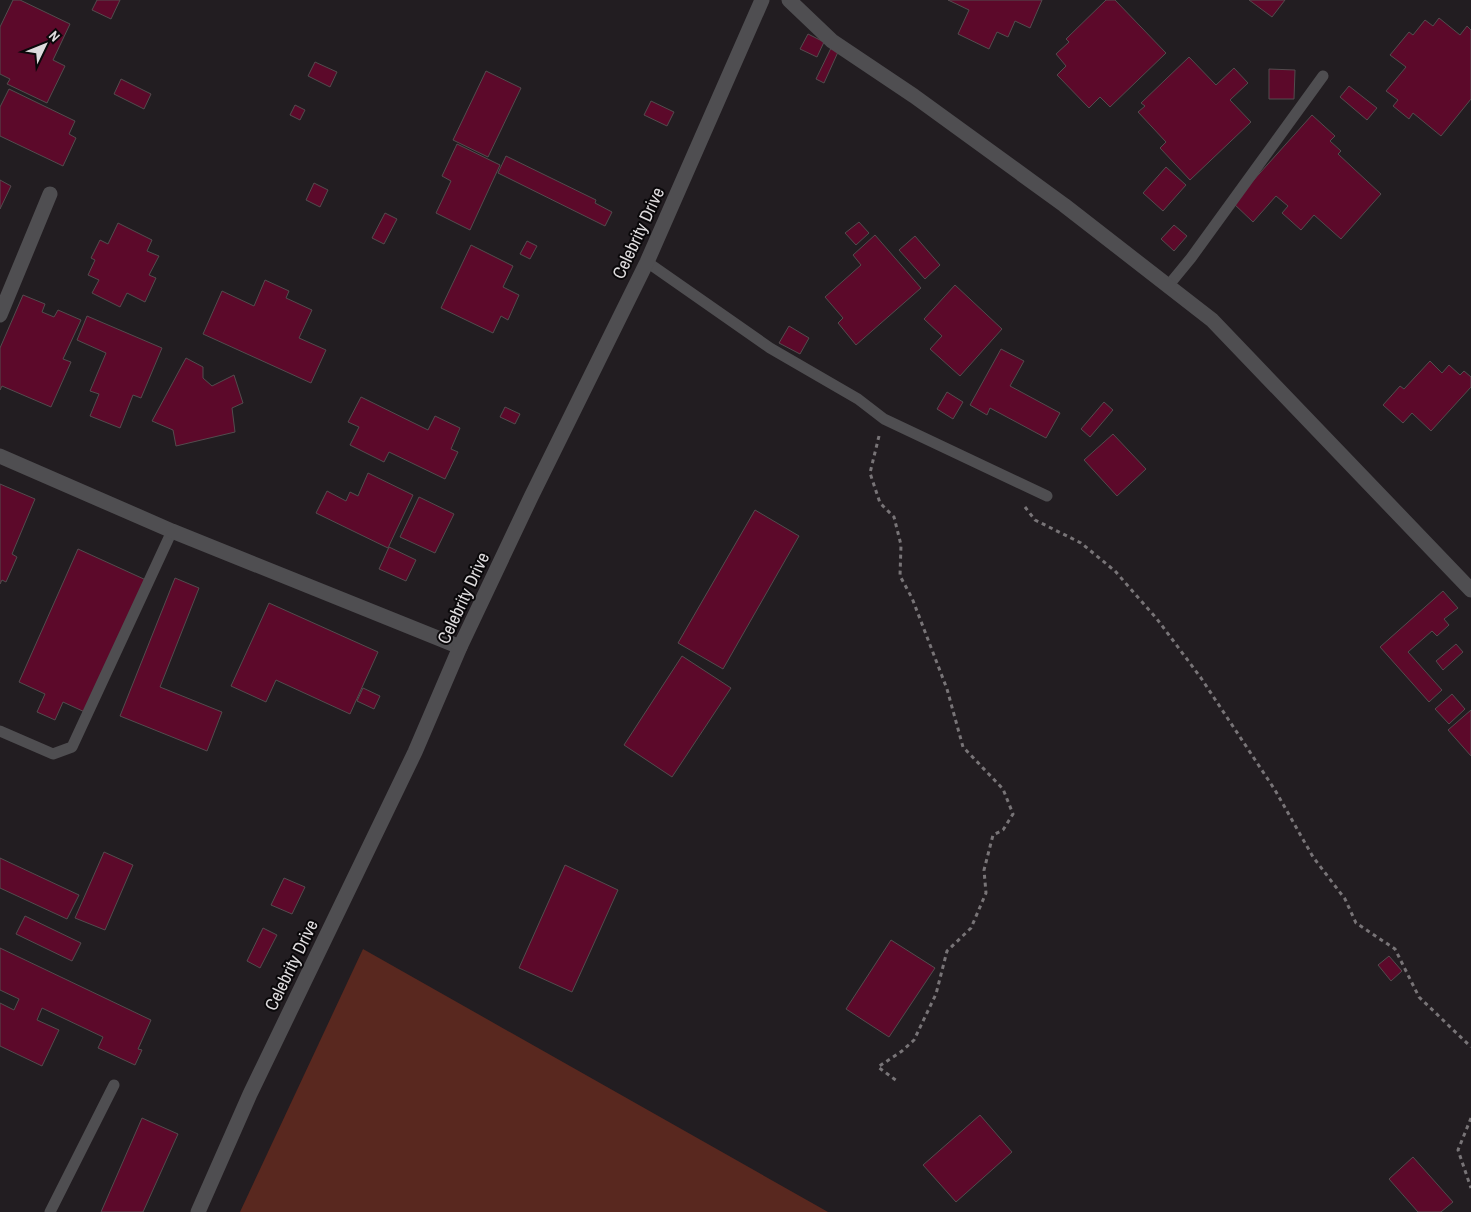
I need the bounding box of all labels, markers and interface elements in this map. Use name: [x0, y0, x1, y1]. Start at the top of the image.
north arrow: [20, 20, 70, 70]
text: N: [45, 27, 64, 45]
street label: Celebrity Drive: [606, 183, 670, 283]
street label: Celebrity Drive: [431, 548, 495, 648]
street label: Celebrity Drive: [258, 915, 324, 1015]

